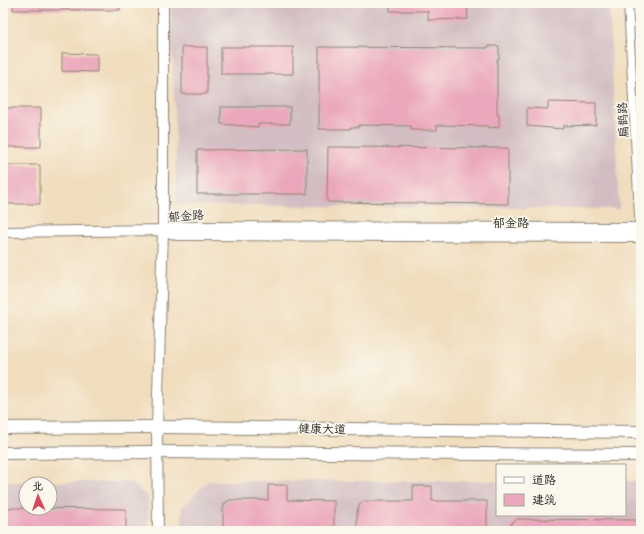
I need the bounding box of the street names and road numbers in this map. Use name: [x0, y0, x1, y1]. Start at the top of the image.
street label: 扁鹊路: [615, 102, 631, 138]
street label: 郁金路: [167, 208, 204, 224]
street label: 郁金路: [492, 216, 529, 230]
street label: 健康大道: [298, 422, 346, 436]

